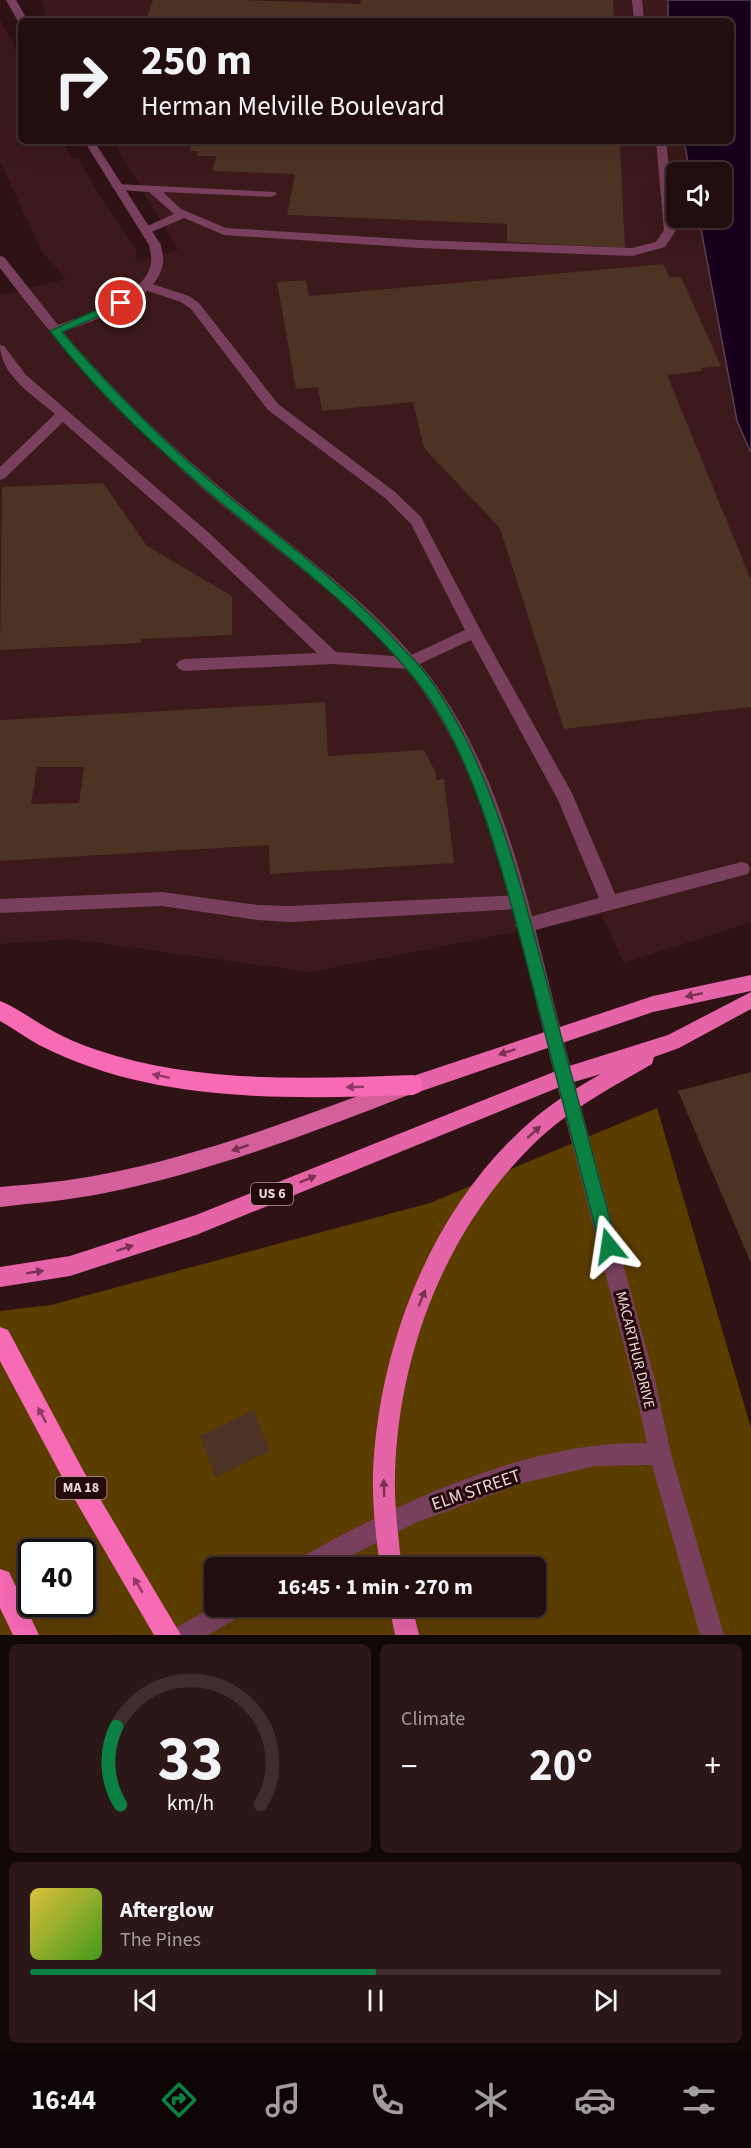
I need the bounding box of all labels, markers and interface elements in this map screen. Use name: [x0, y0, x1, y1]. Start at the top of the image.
text: 250 m: [141, 31, 252, 91]
icon: right: [42, 42, 120, 120]
text: Herman Melville Boulevard: [141, 87, 445, 126]
map controls: [666, 162, 732, 228]
button: sound: [666, 162, 732, 228]
pin: [95, 277, 146, 328]
icon: arrive: [104, 286, 137, 319]
one-way arrow: [685, 991, 703, 1001]
one-way arrow: [498, 1048, 516, 1057]
one-way arrow: [151, 1071, 170, 1080]
one-way arrow: [345, 1082, 364, 1091]
one-way arrow: [526, 1126, 541, 1139]
one-way arrow: [231, 1143, 249, 1153]
one-way arrow: [299, 1174, 317, 1184]
road number: US 6: [251, 1183, 293, 1205]
position arrow: [577, 1214, 641, 1278]
one-way arrow: [116, 1243, 134, 1252]
one-way arrow: [25, 1267, 44, 1276]
one-way arrow: [417, 1289, 427, 1307]
street label: MACARTHUR DRIVE: [610, 1289, 660, 1411]
one-way arrow: [37, 1407, 47, 1424]
street label: ELM STREET: [428, 1463, 524, 1517]
road number: MA 18: [56, 1477, 106, 1499]
one-way arrow: [380, 1479, 389, 1498]
speed limit sign: 40: [18, 1539, 96, 1617]
text: 16:45 · 1 min · 270 m: [277, 1571, 473, 1603]
one-way arrow: [133, 1577, 144, 1593]
text: Climate: [401, 1705, 465, 1733]
text: 33: [157, 1715, 223, 1804]
text: 20°: [529, 1734, 593, 1798]
text: −: [401, 1743, 417, 1790]
text: +: [705, 1743, 721, 1790]
text: km/h: [166, 1789, 214, 1820]
text: Afterglow: [120, 1894, 214, 1926]
text: The Pines: [120, 1926, 201, 1954]
icon: previous: [129, 1984, 162, 2017]
icon: pause: [359, 1984, 392, 2017]
icon: next: [589, 1984, 622, 2017]
icon: directions: [158, 2079, 200, 2121]
icon: music: [262, 2079, 304, 2121]
icon: phone: [366, 2079, 408, 2121]
icon: climate: [470, 2079, 512, 2121]
icon: car: [574, 2079, 616, 2121]
icon: filters: [678, 2079, 720, 2121]
text: 16:44: [31, 2081, 96, 2120]

